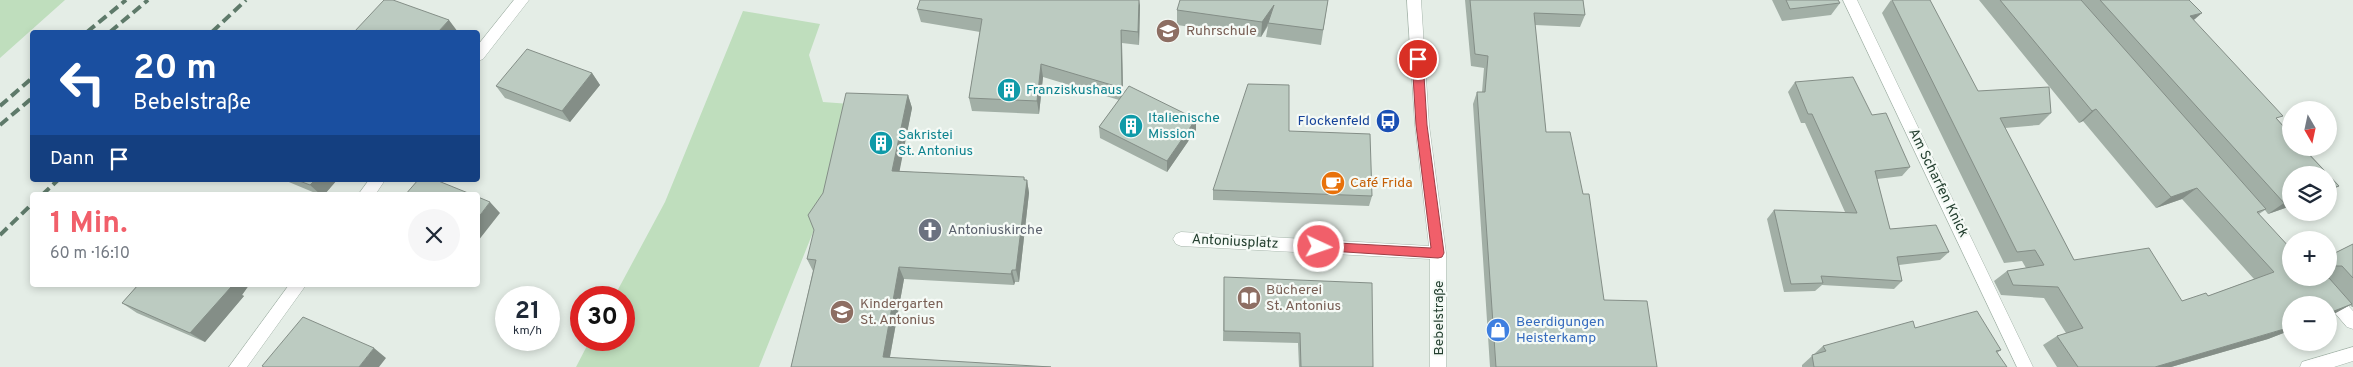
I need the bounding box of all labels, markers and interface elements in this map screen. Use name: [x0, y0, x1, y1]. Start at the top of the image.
school or university icon: Ruhrschule: [1155, 18, 1181, 44]
place label: Ruhrschule: [1186, 23, 1257, 40]
pin: [1397, 38, 1439, 80]
icon: arrive: [1404, 45, 1432, 73]
text: 20 m: [133, 47, 217, 91]
icon: left: [50, 50, 115, 115]
building icon: Franziskushaus: [996, 77, 1022, 103]
place label: Franziskushaus: [1026, 82, 1122, 99]
text: Bebelstraße: [133, 90, 251, 117]
north arrow: [2282, 101, 2338, 156]
map controls: [2282, 101, 2337, 351]
bus stop icon: Flockenfeld: [1375, 108, 1401, 134]
place label: Italienische Mission: [1148, 110, 1220, 143]
building icon: Italienische Mission: [1118, 113, 1144, 139]
place label: Flockenfeld: [1297, 113, 1370, 130]
street label: Am Scharfen Knick: [1904, 126, 1972, 240]
place label: Sakristei St. Antonius: [898, 127, 973, 160]
building icon: Sakristei St. Antonius: [868, 130, 894, 156]
icon: arrive: [105, 145, 133, 173]
text: Dann: [50, 147, 95, 171]
button: layers: [2282, 166, 2337, 221]
cafe icon: Café Frida: [1320, 170, 1346, 196]
place label: Café Frida: [1350, 175, 1413, 192]
text: 1 Min.: [50, 206, 128, 243]
button: close: [408, 209, 460, 261]
church icon: Antoniuskirche: [917, 217, 943, 243]
position arrow: [1292, 220, 1344, 272]
place label: Antoniuskirche: [948, 222, 1043, 239]
street label: Antoniusplatz: [1191, 231, 1279, 253]
button: +: [2282, 231, 2337, 286]
text: 60 m · 16:10: [50, 244, 130, 264]
street label: Bebelstraße: [1431, 280, 1448, 356]
place label: Bücherei St. Antonius: [1266, 282, 1341, 315]
library icon: Bücherei St. Antonius: [1236, 285, 1262, 311]
speed limit sign: 30: [570, 286, 635, 351]
text: 21: [515, 296, 540, 328]
place label: Kindergarten St. Antonius: [860, 296, 943, 329]
button: −: [2282, 296, 2337, 351]
school or university icon: Kindergarten St. Antonius: [829, 299, 855, 325]
place label: Beerdigungen Heisterkamp: [1516, 314, 1605, 347]
shop icon: Beerdigungen Heisterkamp: [1485, 317, 1511, 343]
text: km/h: [513, 323, 542, 339]

